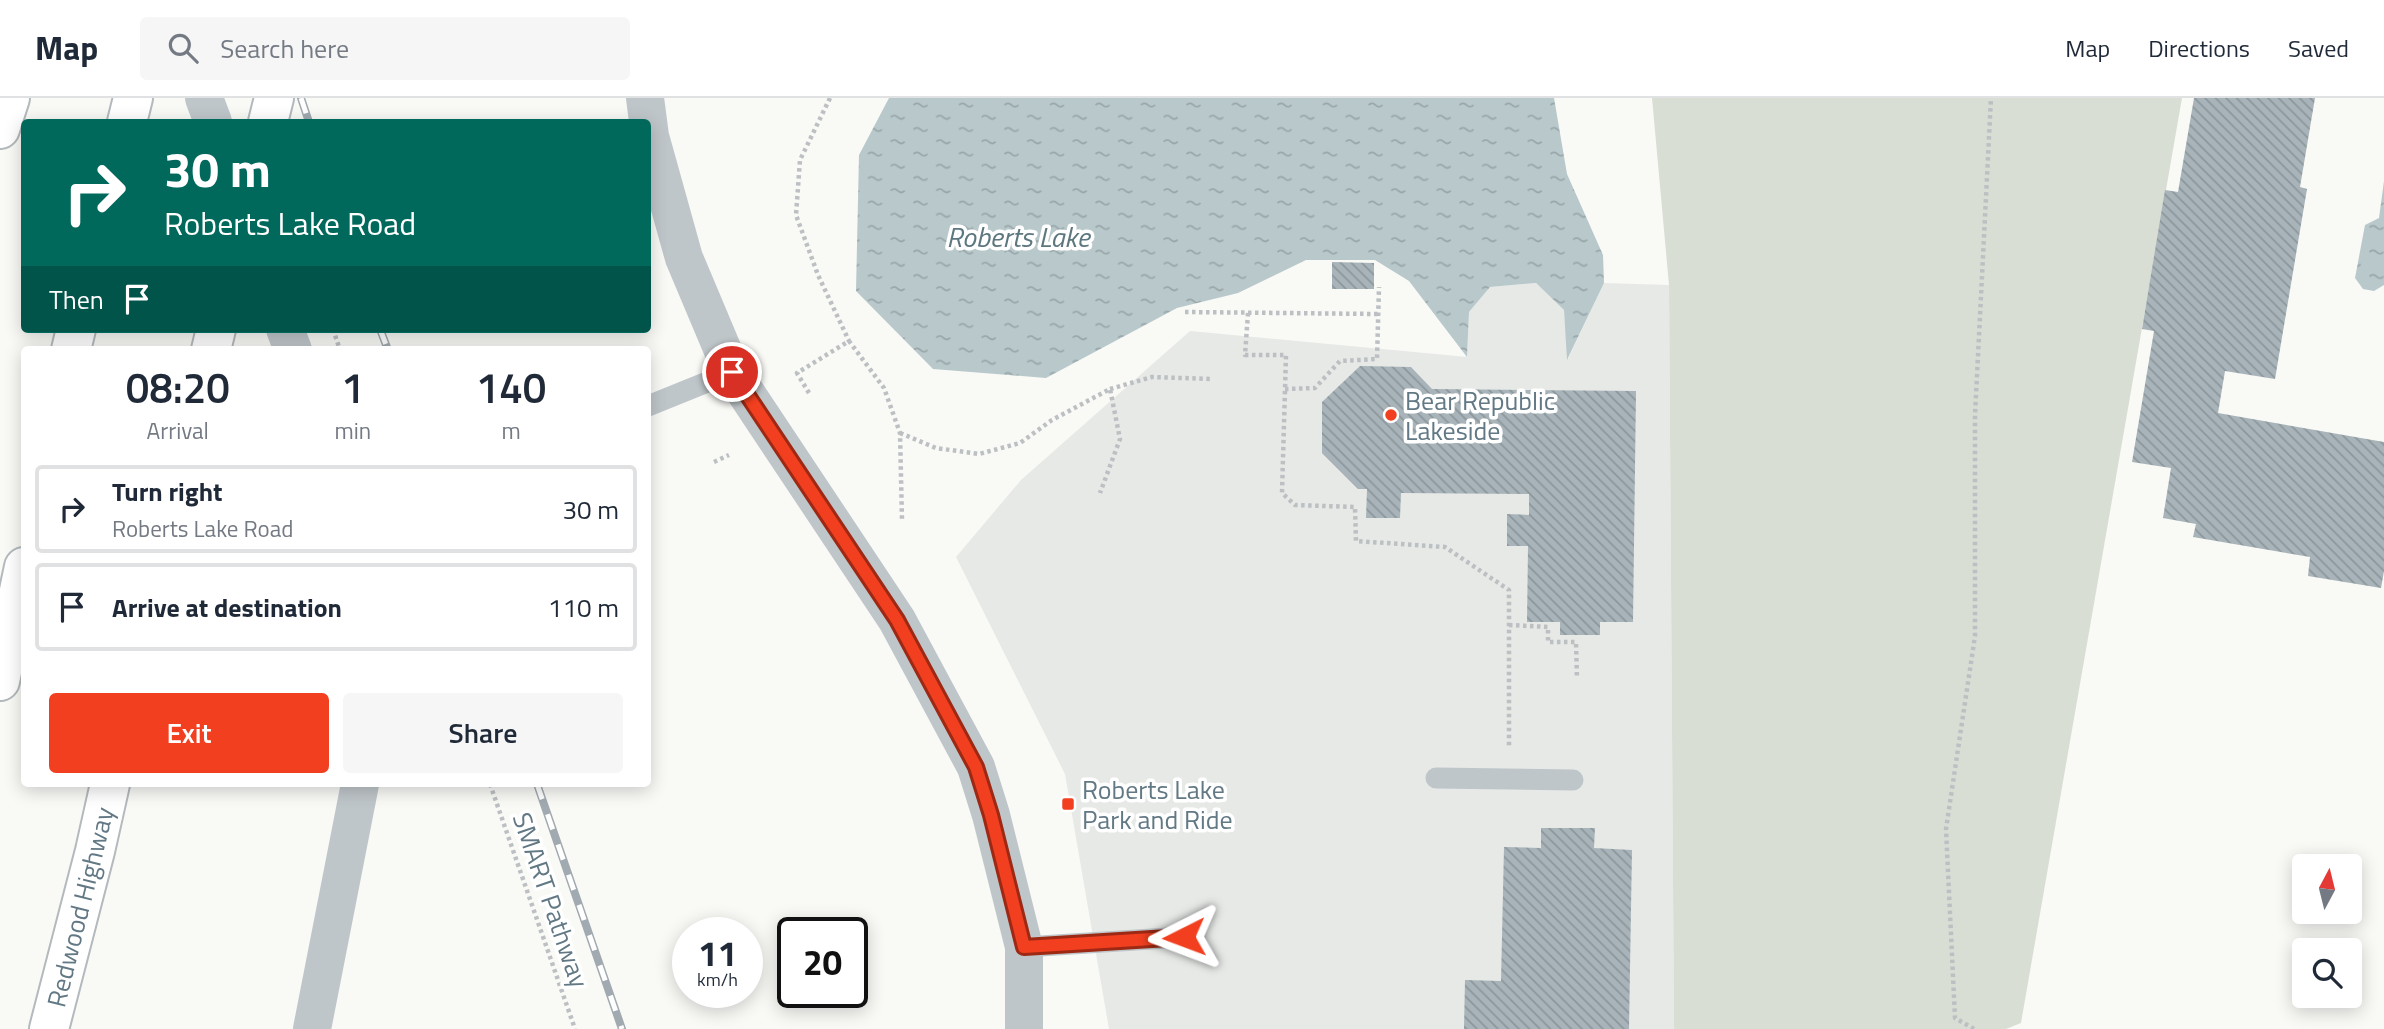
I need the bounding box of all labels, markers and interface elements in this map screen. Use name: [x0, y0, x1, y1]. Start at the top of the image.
search box: [140, 17, 630, 80]
text: Map: [35, 23, 98, 73]
icon: search: [164, 29, 202, 67]
text: Search here: [220, 29, 349, 68]
text: Map: [2065, 30, 2110, 66]
text: Directions: [2148, 30, 2250, 66]
text: Saved: [2288, 30, 2349, 66]
text: 30 m: [164, 131, 271, 206]
icon: right: [49, 147, 140, 238]
text: Roberts Lake Road: [164, 199, 416, 247]
water label: Roberts Lake: [946, 215, 1092, 258]
text: Then: [49, 280, 104, 319]
icon: arrive: [118, 280, 156, 318]
pin: [702, 342, 762, 402]
icon: arrive: [713, 353, 751, 391]
text: 08:20: [126, 355, 230, 419]
text: 1: [341, 355, 365, 419]
text: 140: [476, 355, 546, 419]
place label: Bear Republic Lakeside: [1405, 381, 1555, 450]
marker: Bear Republic Lakeside: [1383, 407, 1399, 423]
text: Arrival: [147, 413, 209, 448]
text: min: [334, 413, 371, 448]
text: m: [501, 413, 521, 448]
text: Turn right: [112, 472, 223, 511]
icon: right: [53, 490, 91, 528]
text: 30 m: [562, 490, 619, 529]
text: Roberts Lake Road: [112, 511, 293, 546]
icon: arrive: [53, 588, 91, 626]
text: Arrive at destination: [112, 588, 342, 627]
text: 110 m: [548, 588, 619, 627]
button: Exit: [49, 693, 329, 773]
button: Share: [343, 693, 623, 773]
place label: Roberts Lake Park and Ride: [1082, 770, 1233, 839]
marker: Roberts Lake Park and Ride: [1060, 796, 1076, 812]
street label: Redwood Highway: [36, 803, 124, 1011]
street label: SMART Pathway: [503, 807, 599, 993]
north arrow: [2292, 854, 2362, 924]
map controls: [2292, 854, 2362, 1008]
position arrow: [1147, 900, 1221, 974]
speed limit sign: 20: [777, 917, 868, 1008]
text: 11: [698, 926, 737, 980]
button: search: [2292, 938, 2362, 1008]
text: km/h: [697, 966, 738, 993]

